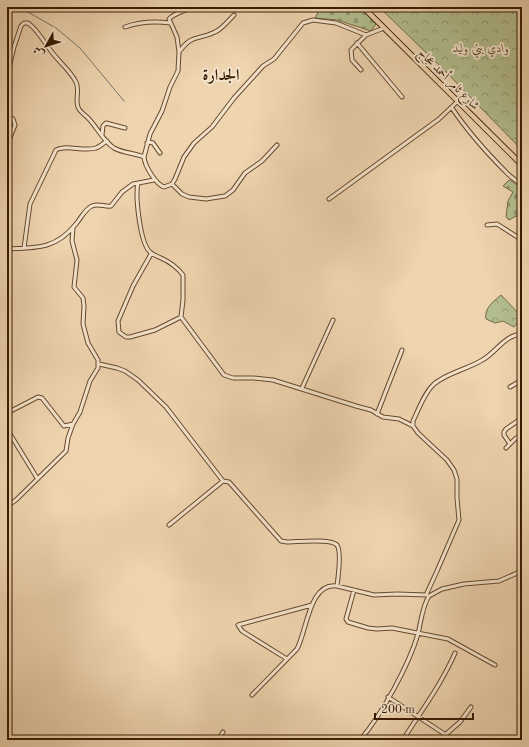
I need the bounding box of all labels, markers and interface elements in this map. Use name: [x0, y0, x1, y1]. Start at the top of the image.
north arrow: [26, 26, 66, 66]
park label: وادي بني وليد: [453, 43, 509, 59]
text: ش: [32, 44, 47, 59]
street label: شارع ثامر أحمد عجاج: [413, 45, 483, 115]
district label: الجدارة: [203, 68, 239, 84]
scale bar: [375, 695, 473, 721]
text: 200 m: [381, 704, 415, 716]

